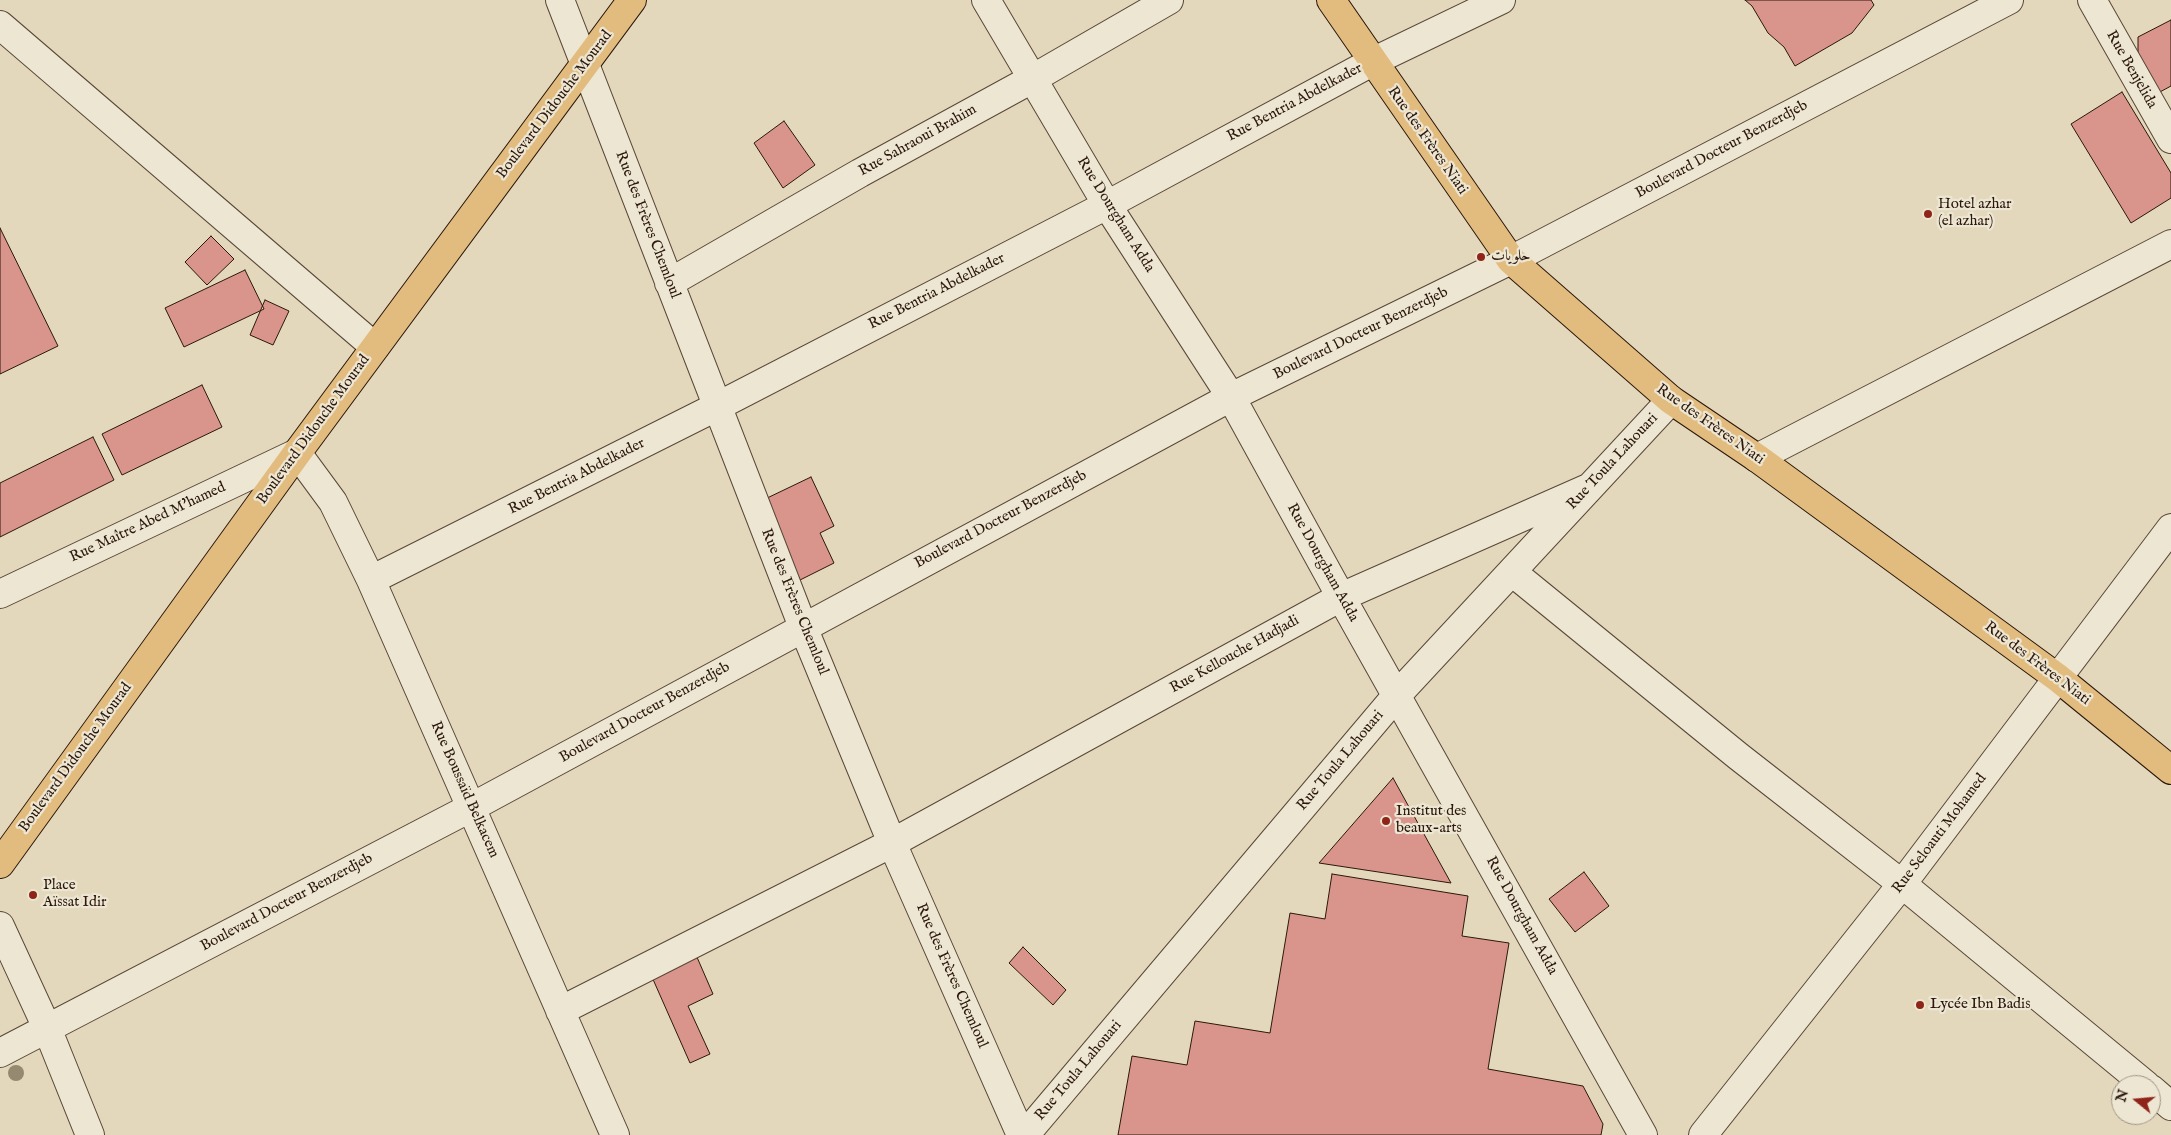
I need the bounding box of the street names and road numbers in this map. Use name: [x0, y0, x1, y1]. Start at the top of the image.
street label: Boulevard Didouche Mourad: [493, 27, 617, 183]
street label: Rue Benjelida: [2101, 28, 2161, 112]
street label: Rue Bentria Abdelkader: [1224, 60, 1366, 146]
street label: Rue des Frères Niati: [1383, 83, 1471, 199]
street label: Boulevard Docteur Benzerdjeb: [1633, 97, 1811, 203]
street label: Rue Sahraoui Brahim: [856, 101, 980, 181]
street label: Rue des Frères Chemloul: [611, 149, 683, 301]
street label: Rue Dourgham Adda: [1072, 154, 1158, 276]
street label: Rue Bentria Abdelkader: [866, 250, 1008, 334]
street label: Boulevard Docteur Benzerdjeb: [1271, 284, 1451, 384]
street label: Boulevard Didouche Mourad: [254, 352, 374, 508]
street label: Rue des Frères Niati: [1652, 381, 1768, 469]
street label: Rue Toula Lahouari: [1564, 410, 1662, 514]
street label: Rue Bentria Abdelkader: [506, 435, 648, 519]
street label: Boulevard Docteur Benzerdjeb: [912, 467, 1090, 573]
street label: Rue Maître Abed M'hamed: [67, 479, 229, 567]
street label: Rue Dourgham Adda: [1282, 501, 1362, 625]
street label: Rue des Frères Chemloul: [756, 526, 832, 678]
street label: Rue Kellouche Hadjadi: [1167, 612, 1303, 698]
street label: Rue des Frères Niati: [1981, 618, 2093, 710]
street label: Boulevard Docteur Benzerdjeb: [557, 659, 733, 767]
street label: Boulevard Didouche Mourad: [16, 680, 136, 836]
street label: Rue Toula Lahouari: [1294, 707, 1388, 815]
street label: Rue Boussaïd Belkacem: [426, 719, 502, 861]
street label: Rue Seloauti Mohamed: [1889, 770, 1991, 898]
street label: Boulevard Docteur Benzerdjeb: [198, 850, 376, 956]
street label: Rue Dourgham Adda: [1481, 854, 1561, 978]
street label: Rue des Frères Chemloul: [911, 901, 991, 1051]
street label: Rue Toula Lahouari: [1032, 1017, 1126, 1125]

